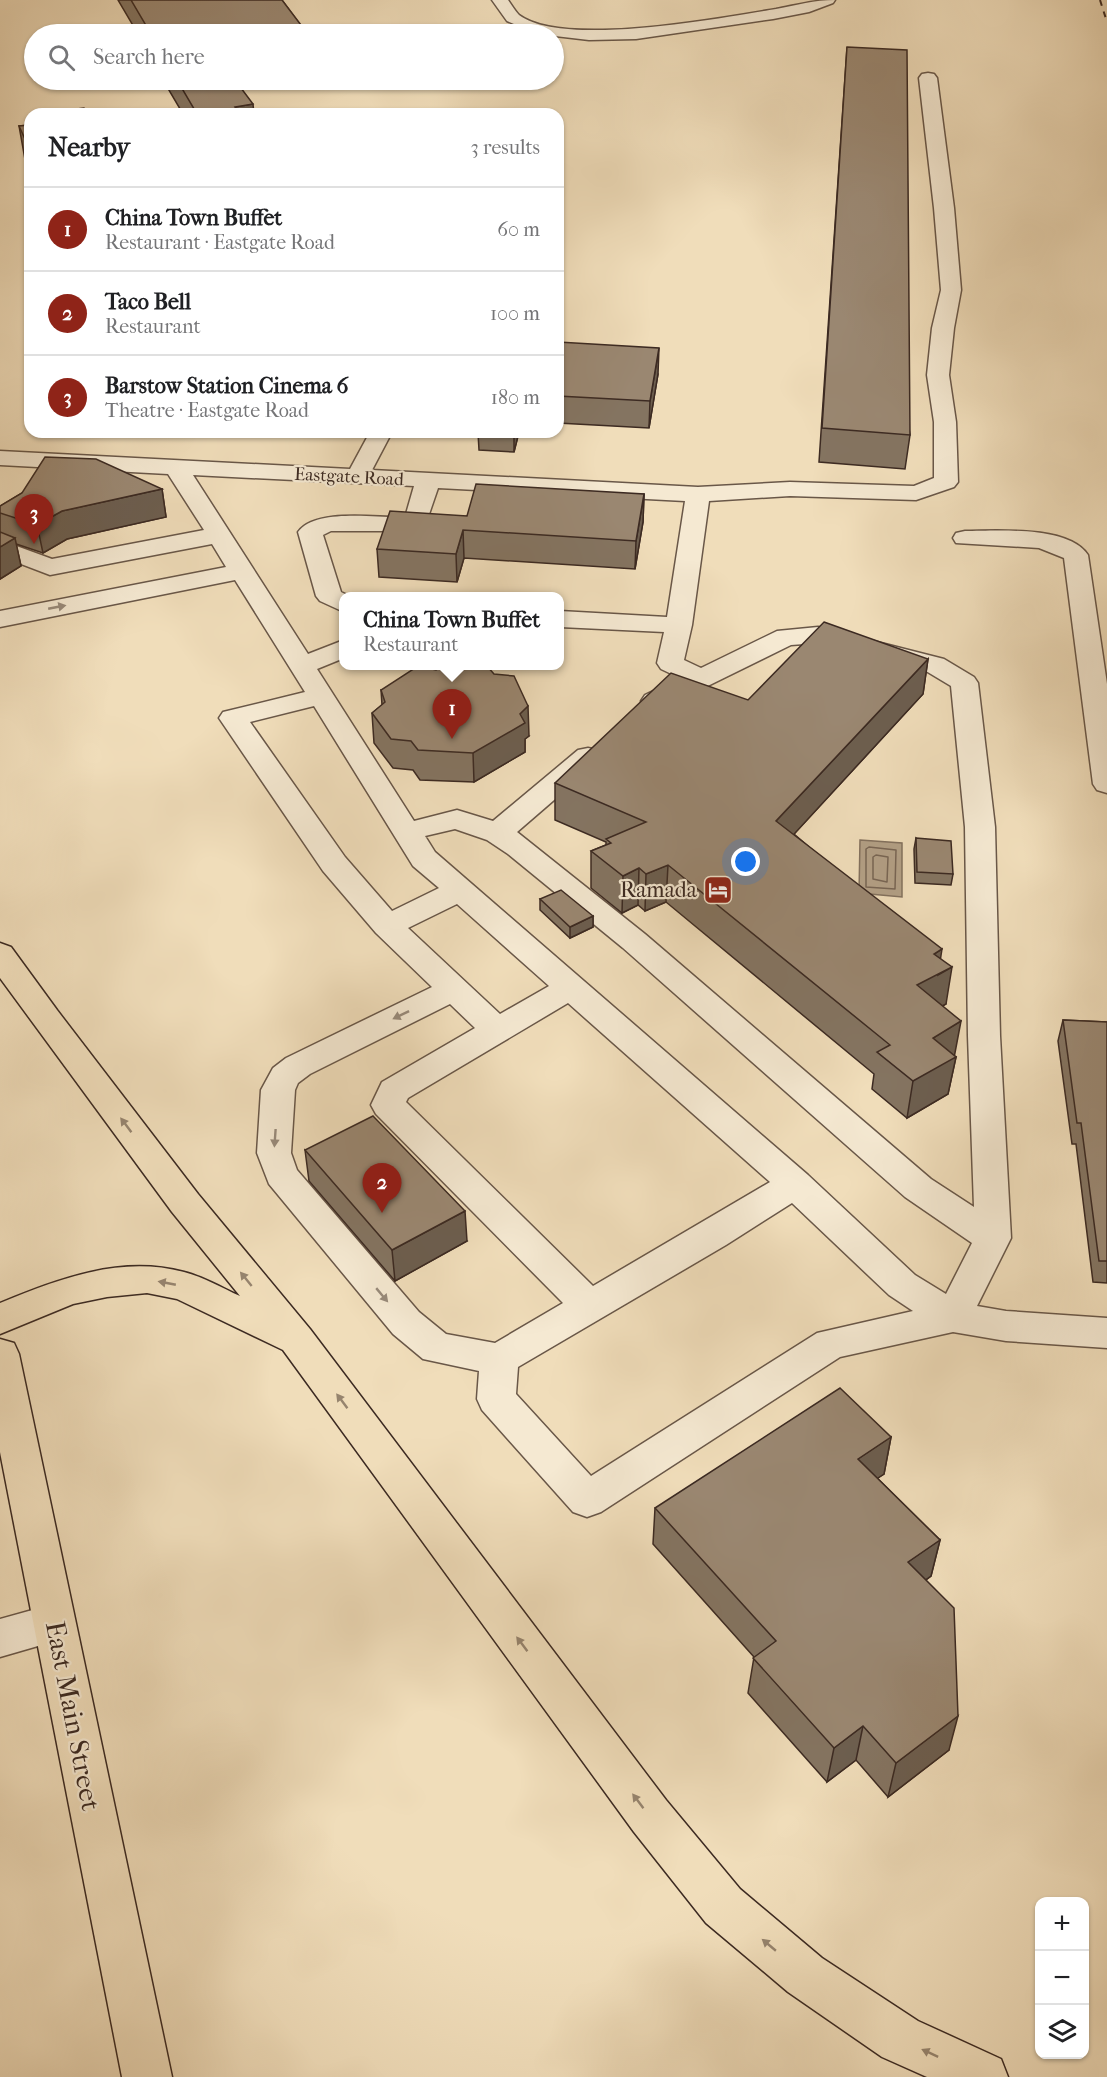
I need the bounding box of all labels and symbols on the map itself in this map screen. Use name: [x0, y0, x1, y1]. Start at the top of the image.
street label: Eastgate Road: [294, 464, 404, 490]
pin: 3: [15, 494, 54, 544]
one-way arrow: [48, 603, 67, 612]
pin: 1: [432, 690, 472, 739]
your location: [731, 847, 760, 876]
hotel icon: Ramada: [702, 874, 734, 906]
place label: Ramada: [620, 877, 698, 903]
one-way arrow: [393, 1010, 410, 1020]
one-way arrow: [120, 1118, 132, 1134]
one-way arrow: [270, 1128, 280, 1147]
pin: 2: [362, 1164, 401, 1213]
one-way arrow: [240, 1271, 253, 1287]
one-way arrow: [157, 1278, 176, 1287]
one-way arrow: [375, 1287, 388, 1303]
one-way arrow: [336, 1394, 348, 1410]
street label: East Main Street: [39, 1619, 107, 1814]
one-way arrow: [517, 1636, 529, 1651]
one-way arrow: [633, 1793, 645, 1808]
one-way arrow: [761, 1938, 777, 1951]
one-way arrow: [922, 2048, 939, 2057]

